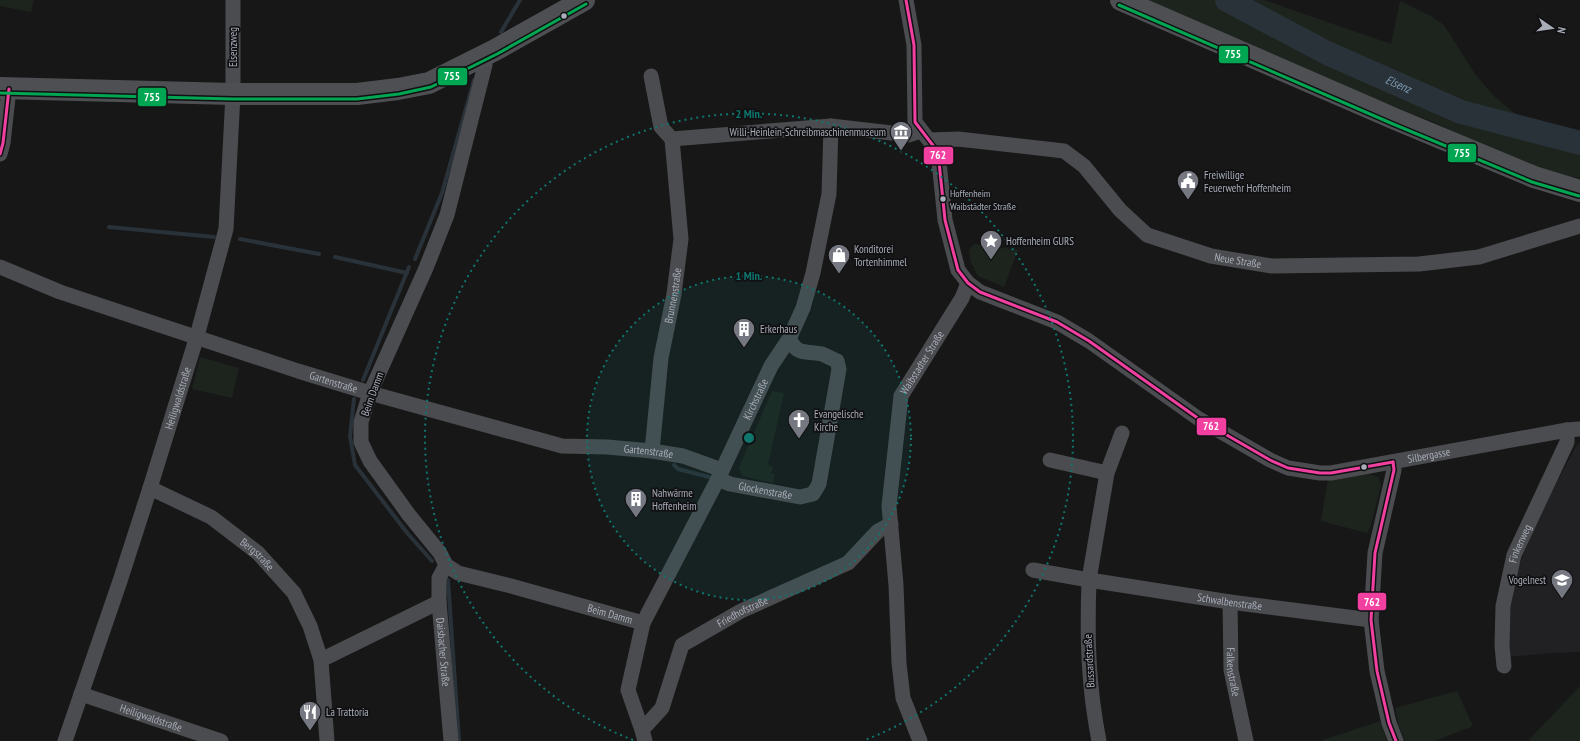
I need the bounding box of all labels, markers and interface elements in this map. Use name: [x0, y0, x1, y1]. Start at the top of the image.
north arrow: [1532, 8, 1572, 48]
unlabelled marker: [559, 11, 569, 21]
text: N: [1554, 26, 1569, 35]
street label: Elsenzweg: [226, 27, 240, 67]
line badge: 755: [1218, 45, 1249, 64]
text: 755: [1225, 47, 1241, 61]
line badge: 755: [437, 67, 468, 86]
text: 755: [444, 69, 460, 83]
water label: Elsenz: [1383, 72, 1415, 97]
line badge: 755: [137, 87, 167, 107]
text: 755: [144, 90, 160, 104]
text: 2 Min.: [736, 106, 763, 121]
museum icon: Willi-Heinlein-Schreibmaschinenmuseum: [888, 119, 914, 152]
place label: Willi-Heinlein-Schreibmaschinenmuseum: [729, 125, 886, 139]
line badge: 755: [1447, 143, 1477, 163]
line badge: 762: [923, 146, 954, 165]
text: 755: [1454, 146, 1470, 160]
text: 762: [930, 148, 946, 162]
public building icon: Freiwillige Feuerwehr Hoffenheim: [1175, 168, 1201, 201]
place label: Freiwillige Feuerwehr Hoffenheim: [1204, 168, 1291, 195]
place label: Hoffenheim Waibstädter Straße: [950, 187, 1016, 213]
marker: Hoffenheim Waibstädter Straße: [938, 194, 948, 204]
place icon: Hoffenheim GURS: [978, 228, 1004, 261]
place label: Hoffenheim GURS: [1006, 234, 1074, 248]
shop icon: Konditorei Tortenhimmel: [826, 242, 852, 275]
place label: Konditorei Tortenhimmel: [854, 242, 907, 269]
street label: Neue Straße: [1214, 250, 1263, 271]
street label: Brunnenstraße: [661, 267, 684, 325]
text: 1 Min.: [736, 268, 763, 283]
building icon: Erkerhaus: [731, 316, 757, 349]
place label: Erkerhaus: [760, 322, 797, 336]
street label: Waibstadter Straße: [897, 328, 947, 397]
street label: Heiligwaldstraße: [162, 365, 194, 431]
street label: Gartenstraße: [308, 368, 360, 396]
street label: Beim Damm: [358, 370, 386, 418]
street label: Kirchstraße: [740, 376, 771, 422]
church icon: Evangelische Kirche: [786, 407, 812, 440]
place label: Evangelische Kirche: [814, 407, 864, 434]
line badge: 762: [1196, 417, 1227, 436]
text: 762: [1203, 419, 1219, 433]
centre of rings: [742, 431, 756, 445]
street label: Gartenstraße: [623, 442, 675, 461]
street label: Silbergasse: [1406, 444, 1452, 466]
unlabelled marker: [1359, 462, 1369, 472]
street label: Glockenstraße: [737, 479, 794, 502]
building icon: Nahwärme Hoffenheim: [623, 486, 649, 519]
place label: Nahwärme Hoffenheim: [652, 486, 696, 513]
street label: Finkenweg: [1506, 522, 1535, 564]
street label: Bergstraße: [237, 535, 278, 574]
school or university icon: Vogelnest: [1549, 567, 1575, 600]
place label: Vogelnest: [1508, 573, 1546, 587]
street label: Schwalbenstraße: [1196, 590, 1263, 613]
line badge: 762: [1357, 592, 1387, 611]
street label: Friedhofstraße: [714, 593, 771, 630]
text: 762: [1364, 595, 1380, 609]
street label: Beim Damm: [586, 601, 634, 627]
street label: Daisbacher Straße: [433, 617, 453, 688]
street label: Bussardstraße: [1081, 633, 1097, 688]
street label: Falkenstraße: [1224, 647, 1243, 698]
restaurant icon: La Trattoria: [297, 699, 323, 732]
street label: Heiligwaldstraße: [118, 701, 185, 735]
place label: La Trattoria: [326, 705, 369, 719]

